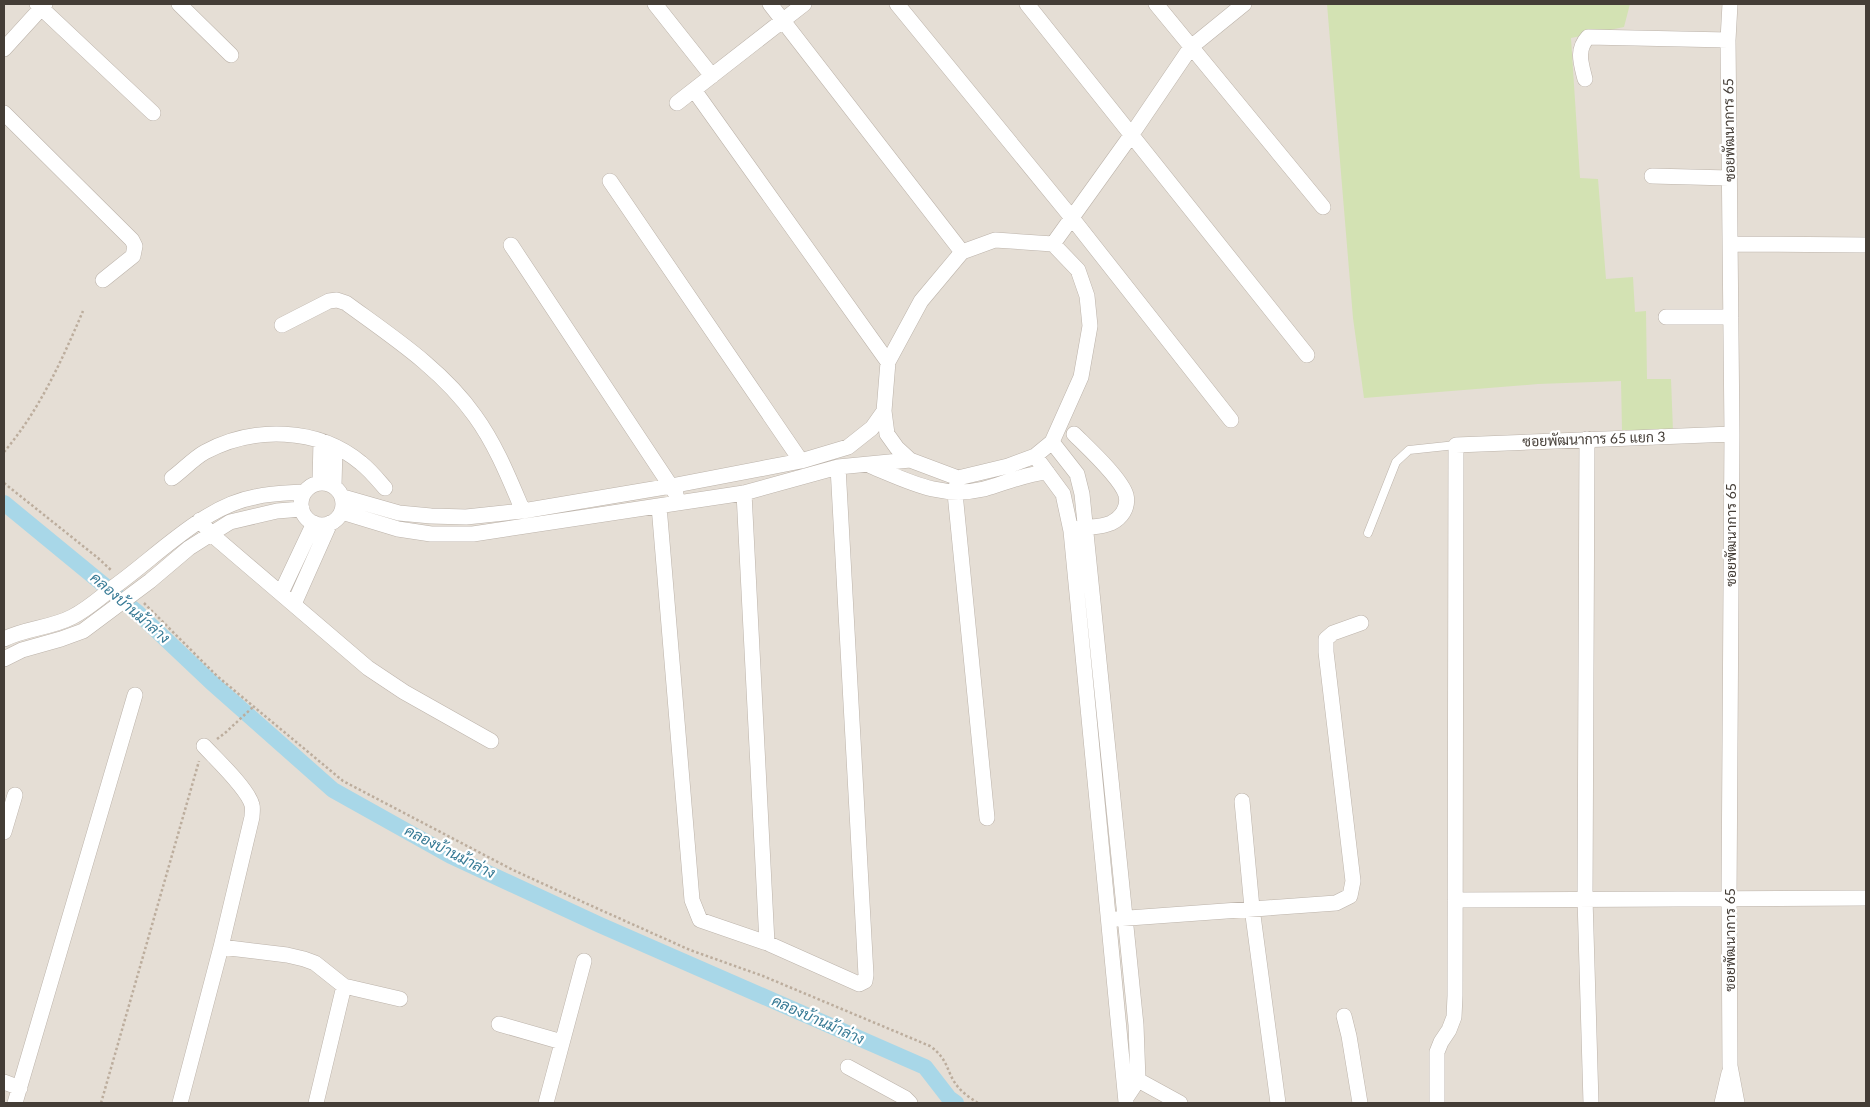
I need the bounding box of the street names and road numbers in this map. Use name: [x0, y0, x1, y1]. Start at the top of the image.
street label: ซอยพัฒนาการ 65: [1719, 78, 1738, 182]
street label: ซอยพัฒนาการ 65 แยก 3: [1522, 428, 1666, 449]
street label: ซอยพัฒนาการ 65: [1722, 483, 1739, 587]
street label: ซอยพัฒนาการ 65: [1721, 888, 1738, 992]

